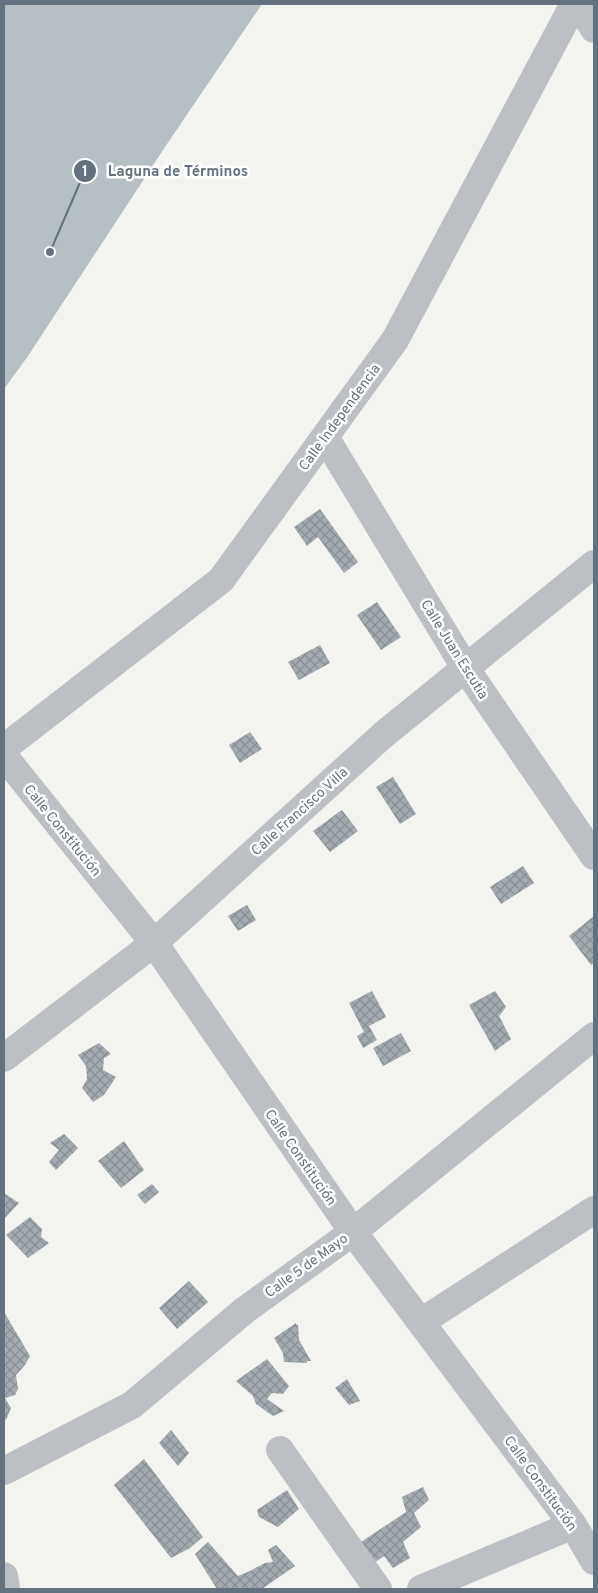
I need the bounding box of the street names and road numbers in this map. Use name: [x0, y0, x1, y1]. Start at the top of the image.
street label: Calle Independencia: [296, 361, 385, 475]
street label: Calle Juan Escutia: [416, 597, 491, 703]
street label: Calle Francisco Villa: [248, 764, 352, 860]
street label: Calle Constitución: [20, 782, 104, 880]
street label: Calle Constitución: [260, 1107, 339, 1209]
street label: Calle 5 de Mayo: [262, 1230, 352, 1302]
street label: Calle Constitución: [500, 1433, 580, 1535]

